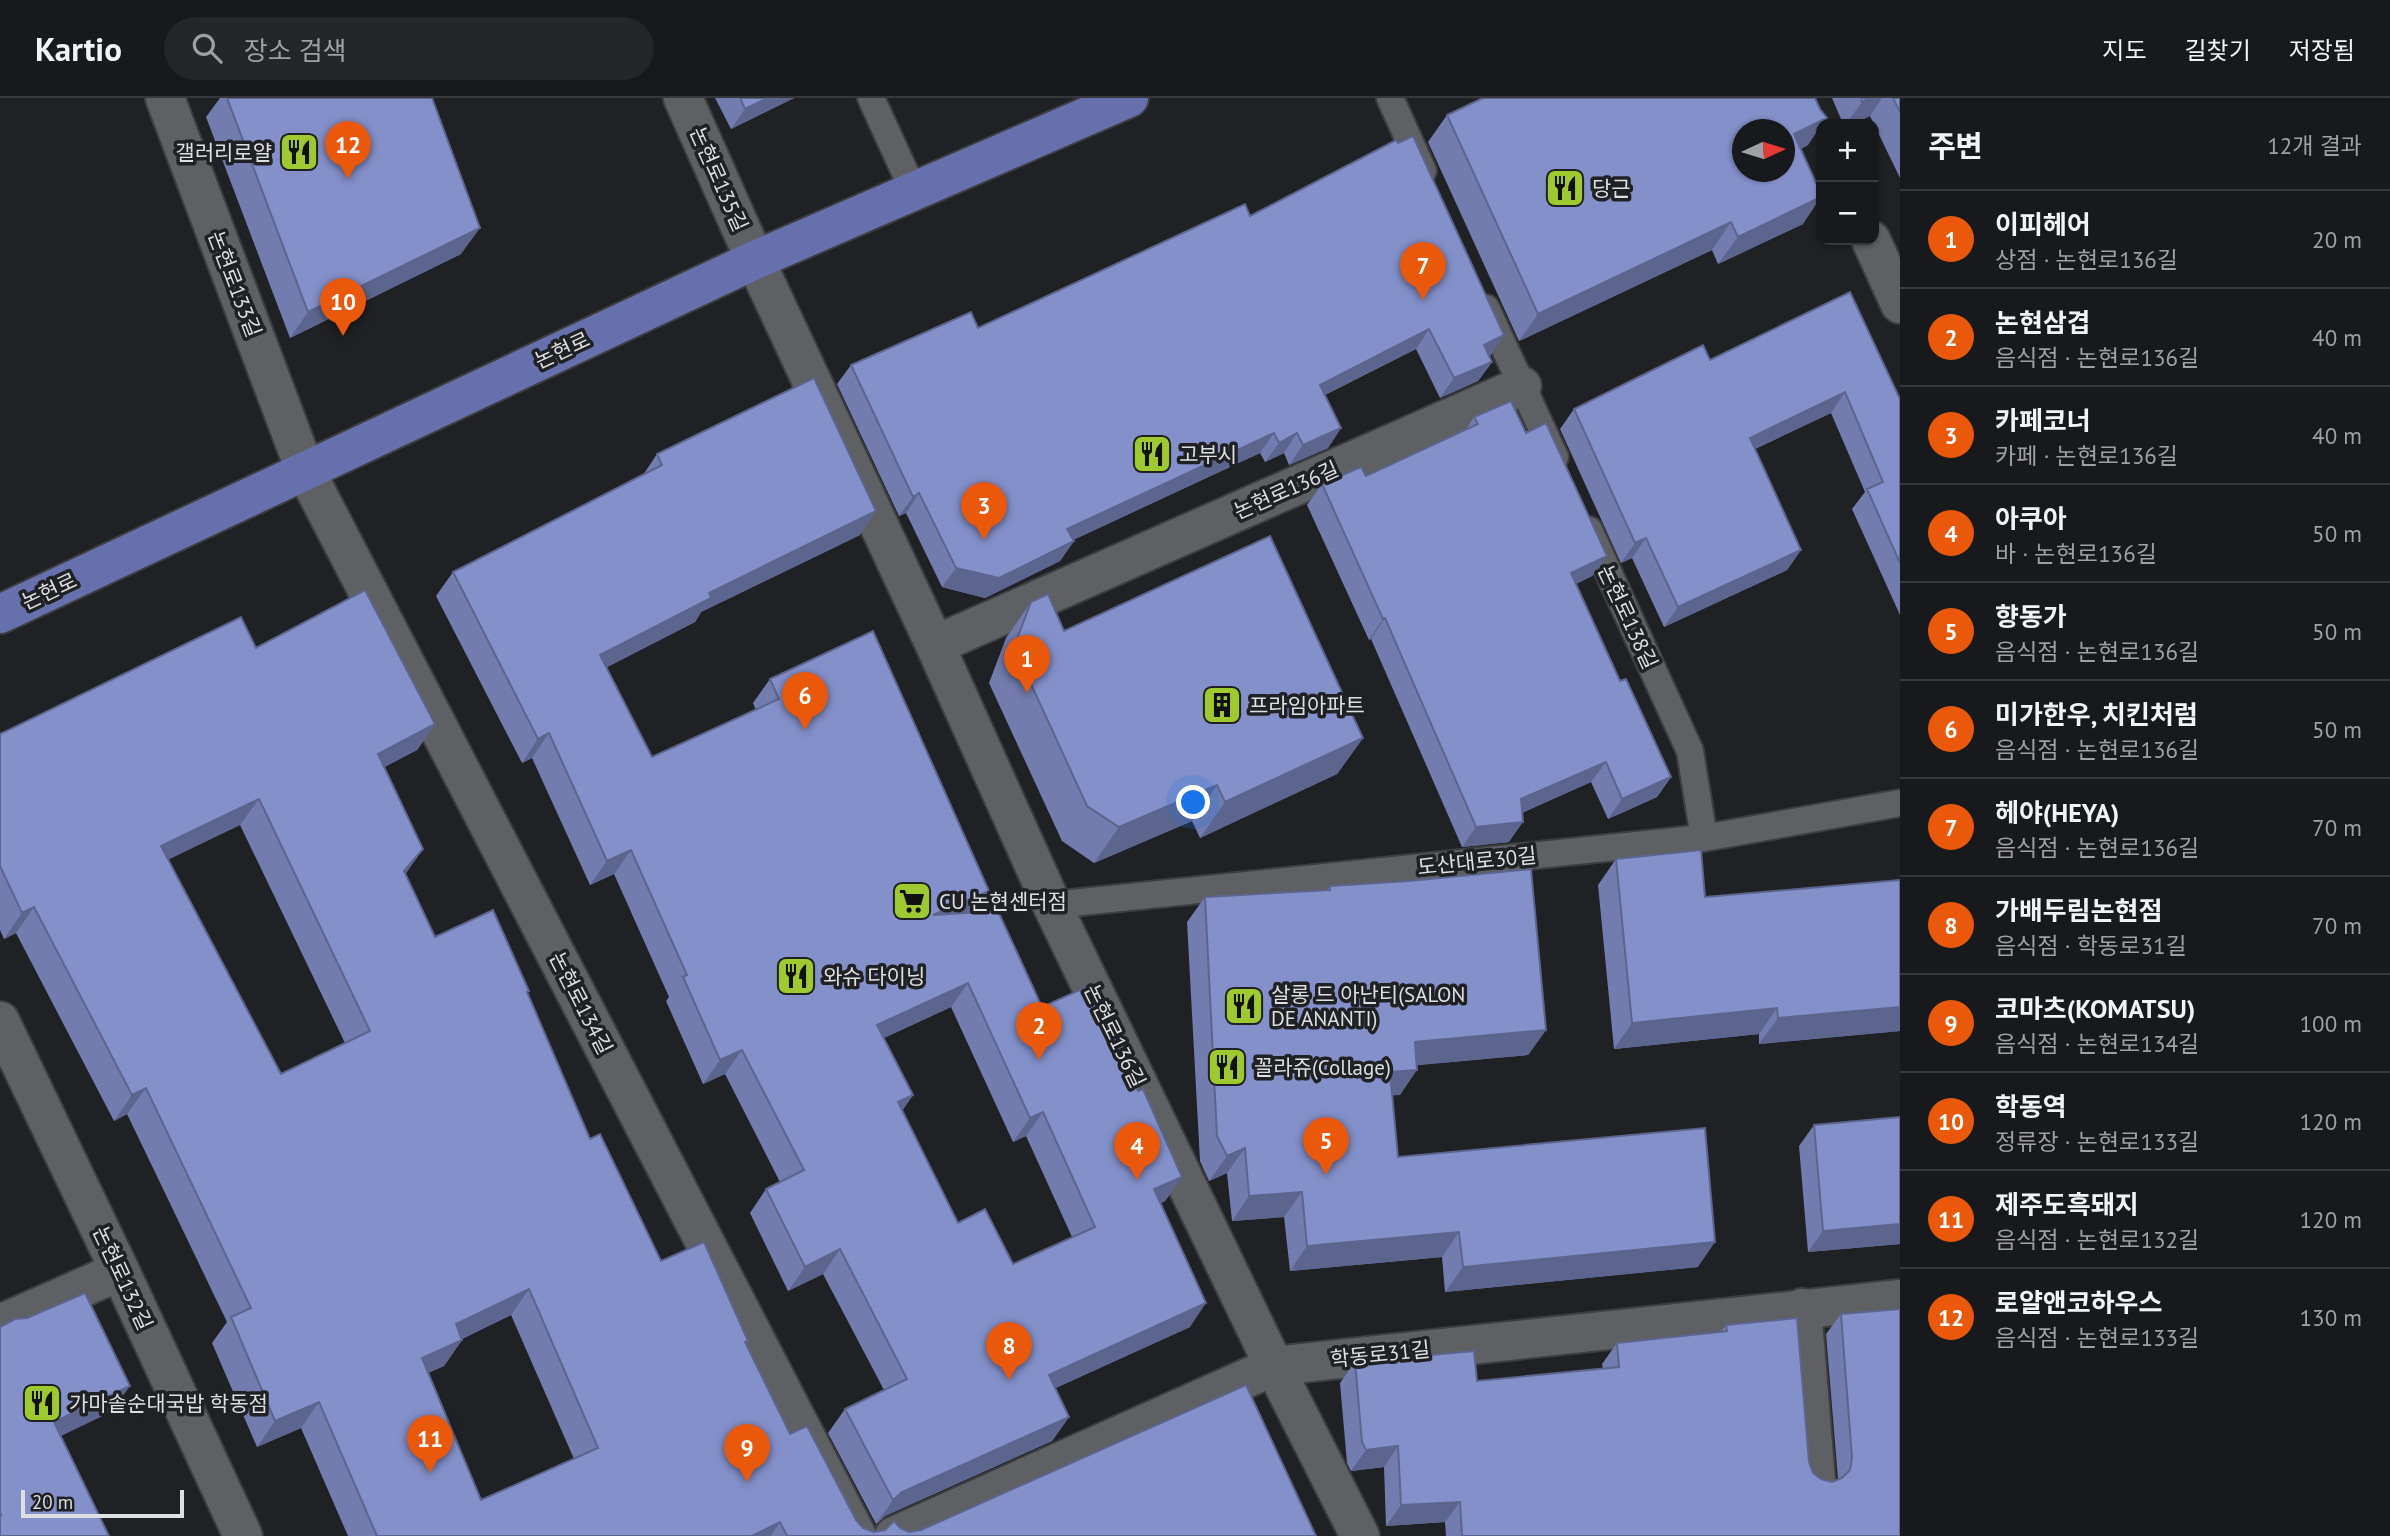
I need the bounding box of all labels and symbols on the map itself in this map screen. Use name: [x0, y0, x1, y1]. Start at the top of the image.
north arrow: [1732, 119, 1795, 182]
pin: 12: [325, 121, 371, 179]
street label: 논현로135길: [684, 123, 754, 235]
restaurant icon: 갤러리로얄: [278, 131, 320, 173]
place label: 갤러리로얄: [175, 139, 272, 166]
restaurant icon: 당근: [1544, 167, 1586, 209]
place label: 당근: [1592, 175, 1631, 202]
street label: 논현로133길: [202, 227, 268, 341]
pin: 7: [1400, 242, 1446, 300]
pin: 10: [320, 278, 366, 336]
street label: 논현로: [530, 326, 594, 374]
restaurant icon: 고부시: [1131, 433, 1173, 475]
place label: 고부시: [1179, 441, 1237, 468]
street label: 논현로136길: [1230, 455, 1342, 525]
pin: 3: [961, 482, 1007, 540]
street label: 논현로138길: [1592, 561, 1664, 673]
street label: 논현로: [17, 567, 81, 615]
pin: 1: [1004, 635, 1050, 693]
pin: 6: [782, 672, 828, 730]
building icon: 프라임아파트: [1201, 684, 1243, 726]
place label: 프라임아파트: [1249, 692, 1365, 719]
your location: [1176, 785, 1210, 819]
street label: 도산대로30길: [1416, 841, 1538, 881]
supermarket icon: CU 논현센터점: [891, 880, 933, 922]
place label: CU 논현센터점: [939, 888, 1067, 915]
street label: 논현로134길: [544, 947, 618, 1059]
restaurant icon: 와슈 다이닝: [775, 955, 817, 997]
place label: 와슈 다이닝: [823, 963, 925, 990]
street label: 논현로136길: [1078, 980, 1152, 1092]
place label: 살롱 드 아난티(SALON DE ANANTI): [1271, 981, 1465, 1032]
restaurant icon: 살롱 드 아난티(SALON DE ANANTI): [1223, 985, 1265, 1027]
pin: 2: [1016, 1002, 1062, 1060]
restaurant icon: 꼴라쥬(Collage): [1206, 1046, 1248, 1088]
place label: 꼴라쥬(Collage): [1254, 1054, 1391, 1081]
pin: 5: [1303, 1117, 1349, 1175]
pin: 4: [1114, 1122, 1160, 1180]
street label: 논현로132길: [87, 1222, 159, 1334]
pin: 8: [986, 1322, 1032, 1380]
street label: 학동로31길: [1329, 1335, 1431, 1373]
restaurant icon: 가마솥순대국밥 학동점: [21, 1382, 63, 1424]
place label: 가마솥순대국밥 학동점: [69, 1390, 268, 1417]
pin: 11: [407, 1415, 453, 1473]
pin: 9: [724, 1424, 770, 1482]
scale bar: [21, 1487, 184, 1519]

